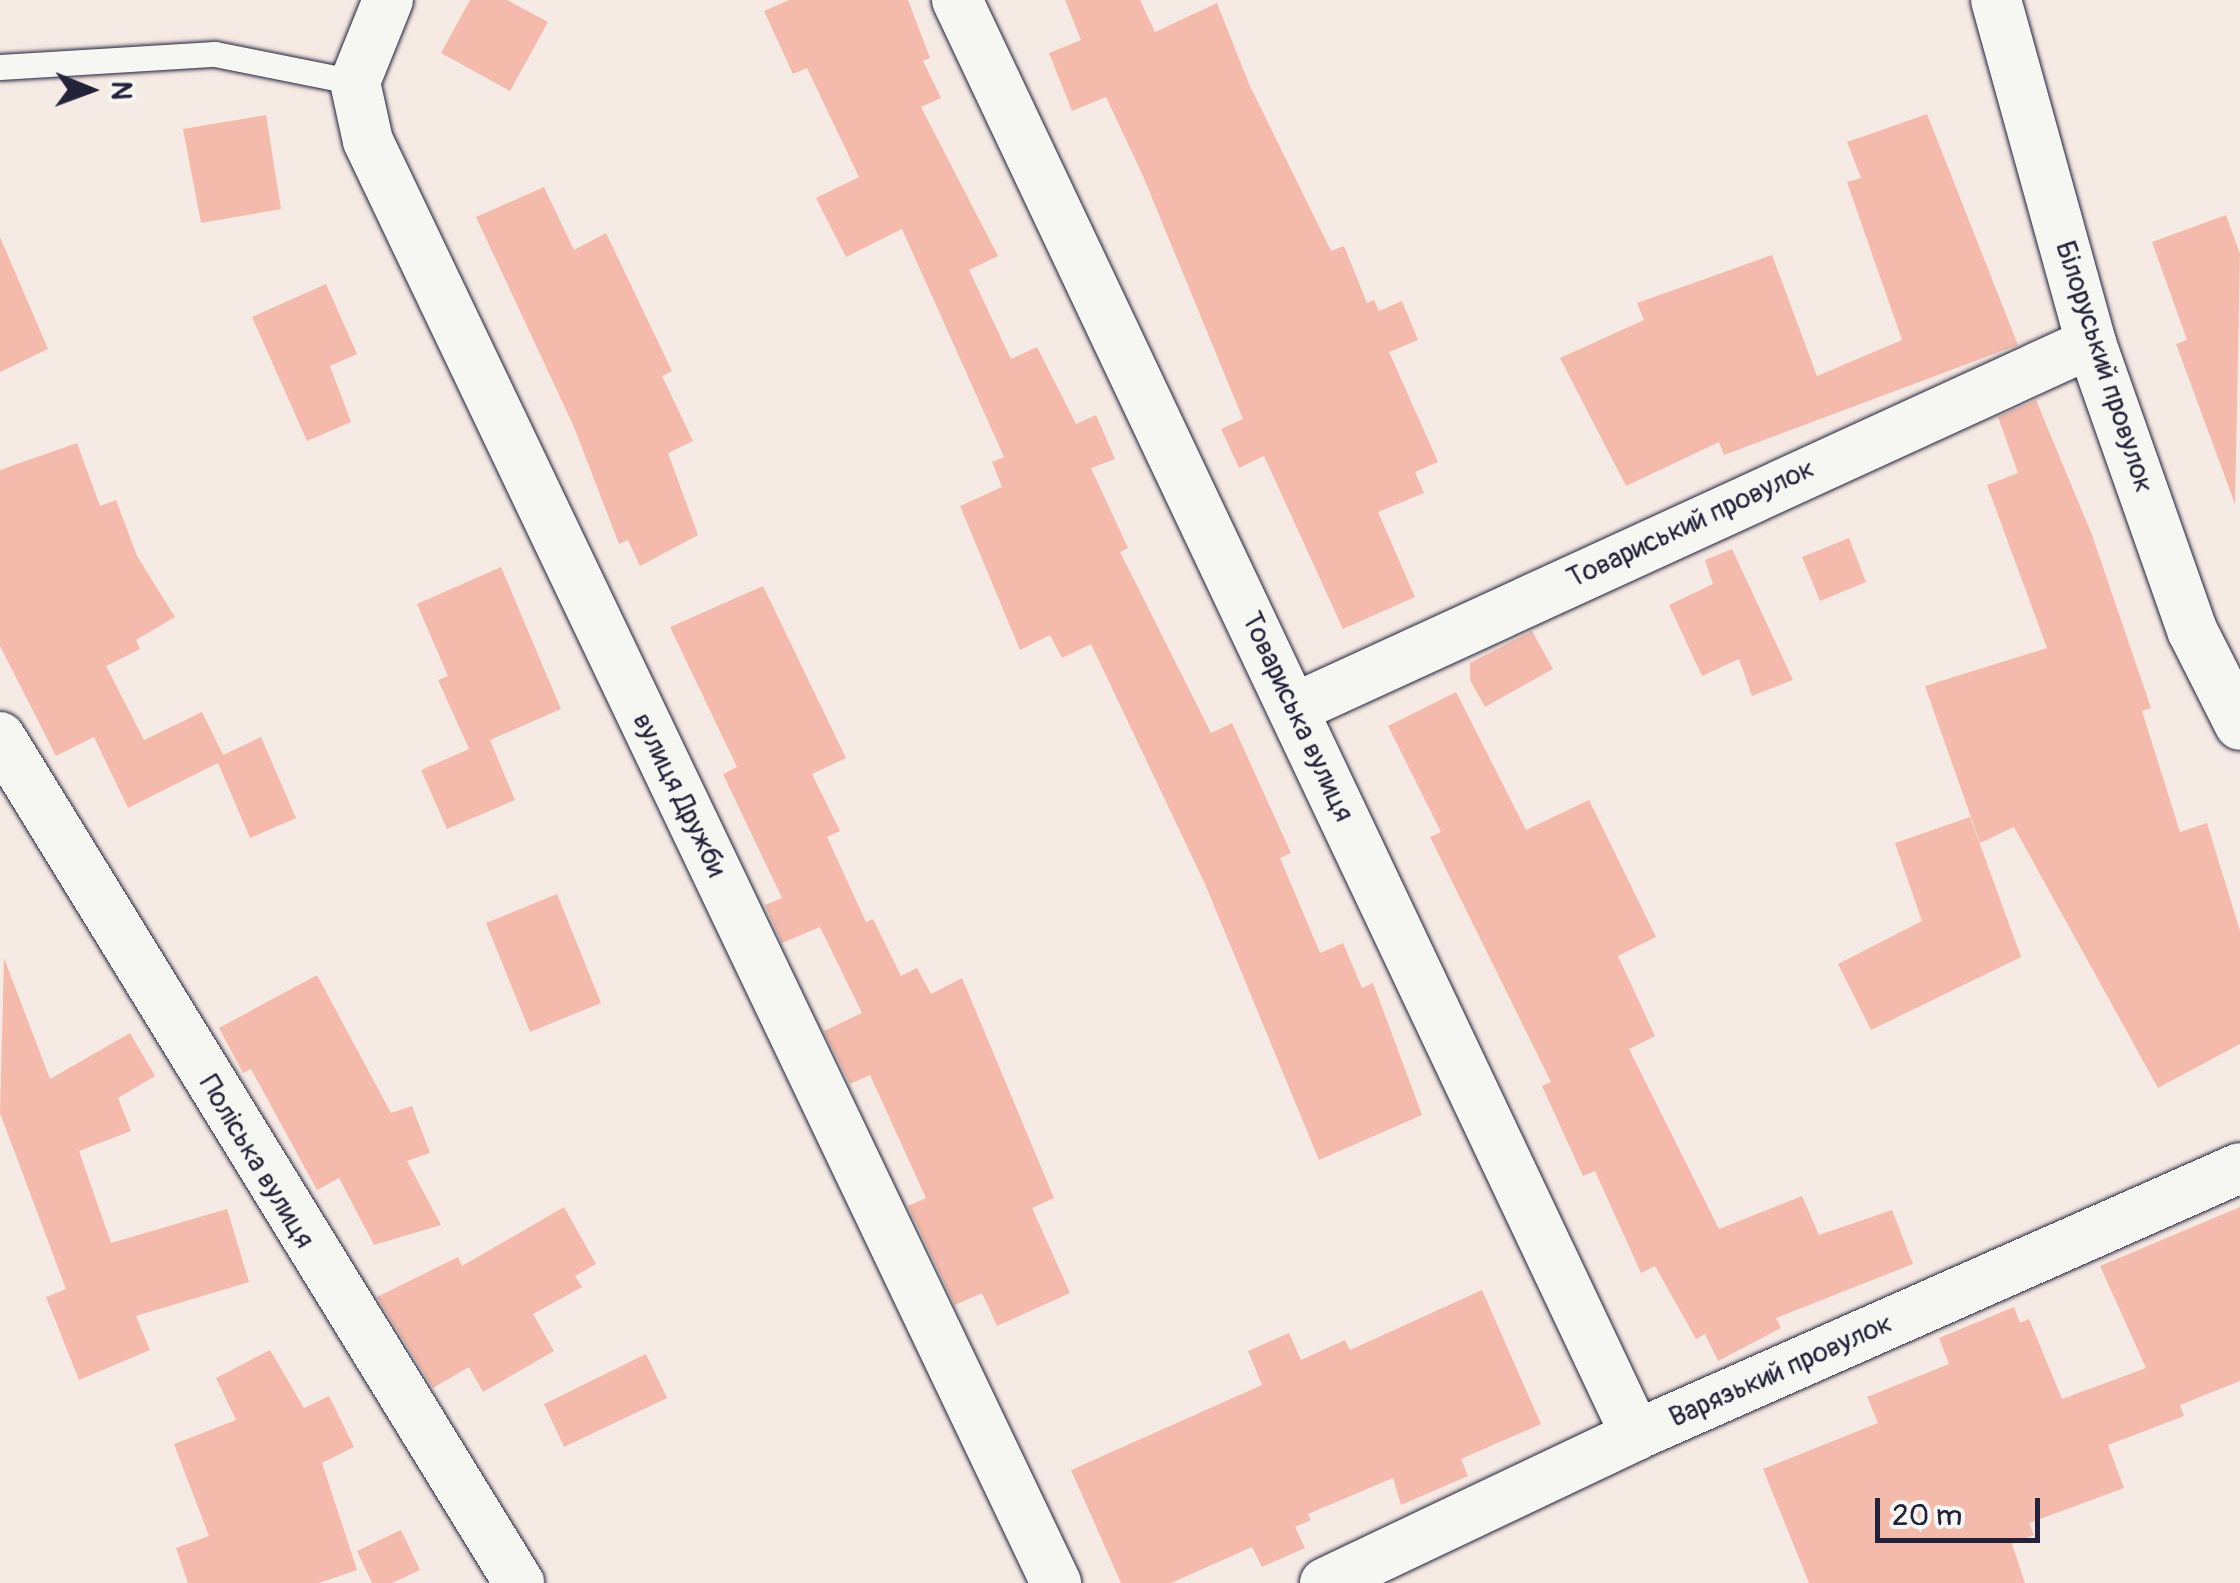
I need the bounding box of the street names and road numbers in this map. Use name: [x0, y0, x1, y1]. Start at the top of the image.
street label: Білоруський провулок: [2047, 237, 2161, 497]
street label: Товариський провулок: [1562, 452, 1820, 596]
street label: Товариська вулиця: [1234, 607, 1360, 827]
street label: вулиця Дружби: [625, 708, 733, 882]
street label: Поліська вулиця: [191, 1069, 321, 1255]
street label: Варязький провулок: [1664, 1307, 1898, 1435]

